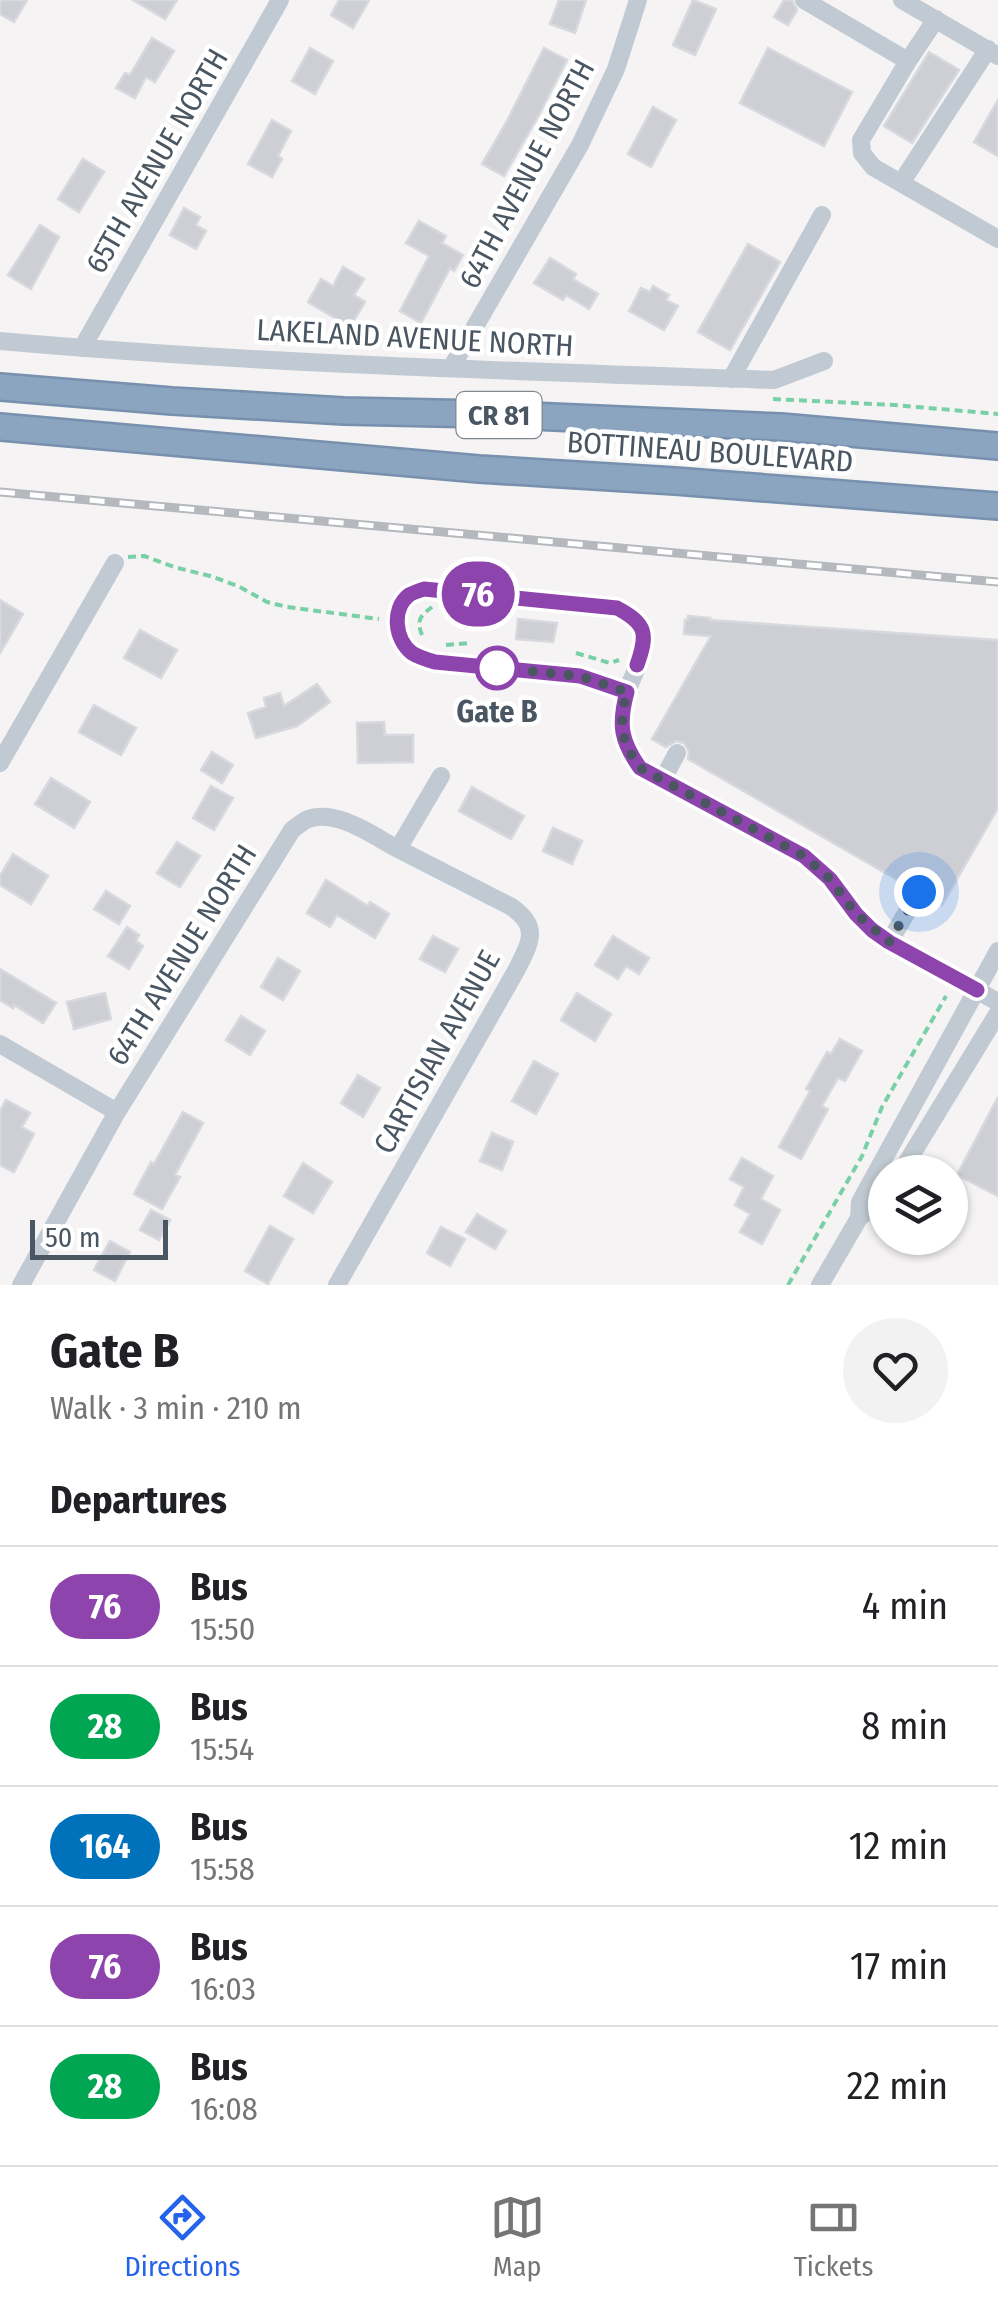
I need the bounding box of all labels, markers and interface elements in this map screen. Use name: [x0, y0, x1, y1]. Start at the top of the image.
street label: 65TH AVENUE NORTH: [78, 42, 236, 280]
street label: 64TH AVENUE NORTH: [452, 54, 602, 294]
street label: LAKELAND AVENUE NORTH: [256, 312, 574, 364]
road number: CR 81: [456, 392, 542, 438]
street label: BOTTINEAU BOULEVARD: [566, 424, 854, 480]
line badge: 76: [433, 562, 523, 626]
text: 76: [462, 573, 494, 615]
marker: Gate B: [476, 647, 518, 689]
place label: Gate B: [457, 694, 538, 730]
street label: 64TH AVENUE NORTH: [100, 838, 264, 1072]
your location: [894, 867, 944, 917]
street label: CARTISIAN AVENUE: [366, 944, 508, 1160]
map controls: [868, 1155, 968, 1255]
button: layers: [868, 1155, 968, 1255]
scale bar: [30, 1215, 168, 1260]
text: 50 m: [45, 1221, 101, 1254]
button: heart: [843, 1318, 948, 1423]
text: Gate B: [50, 1322, 179, 1380]
text: Walk · 3 min · 210 m: [50, 1389, 302, 1427]
text: Departures: [50, 1477, 227, 1523]
text: Bus: [190, 1564, 248, 1610]
text: 4 min: [862, 1583, 948, 1629]
text: 76: [89, 1585, 121, 1627]
text: 15:50: [190, 1610, 255, 1648]
text: Bus: [190, 1684, 248, 1730]
text: 8 min: [861, 1703, 948, 1749]
text: 28: [88, 1705, 122, 1747]
text: 15:54: [190, 1730, 254, 1768]
text: Bus: [190, 1804, 248, 1850]
text: 12 min: [849, 1823, 948, 1869]
text: 164: [79, 1825, 131, 1867]
text: 15:58: [190, 1850, 255, 1888]
text: Bus: [190, 1924, 248, 1970]
text: 17 min: [850, 1943, 948, 1989]
text: 76: [89, 1945, 121, 1987]
text: 16:03: [190, 1970, 256, 2008]
text: Bus: [190, 2044, 248, 2090]
text: 22 min: [847, 2063, 948, 2109]
text: 28: [88, 2065, 122, 2107]
text: 16:08: [190, 2090, 258, 2128]
tab: Directions: [125, 2190, 240, 2283]
tab: Map: [490, 2190, 545, 2283]
tab: Tickets: [794, 2190, 873, 2283]

